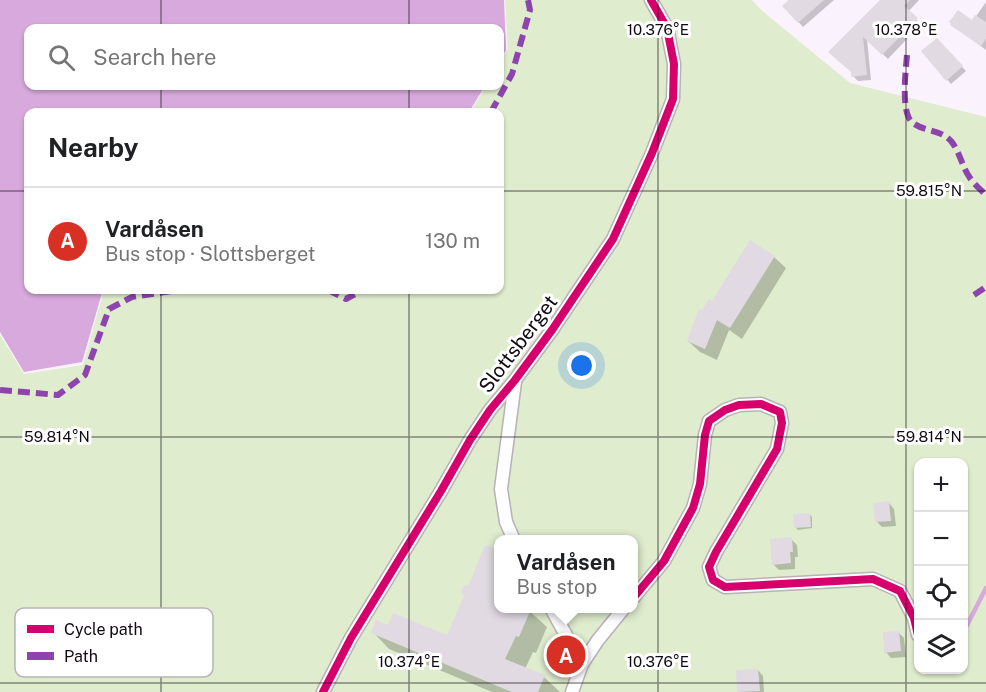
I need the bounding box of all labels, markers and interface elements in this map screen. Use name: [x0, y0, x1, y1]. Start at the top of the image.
text: 10.376°E: [627, 21, 689, 38]
text: 10.378°E: [875, 21, 937, 38]
search box: [24, 24, 504, 90]
icon: search: [45, 41, 78, 74]
text: Search here: [93, 44, 217, 70]
text: Nearby: [48, 132, 138, 163]
text: 59.815°N: [896, 182, 962, 199]
text: Vardåsen: [105, 216, 204, 242]
text: A: [60, 229, 75, 253]
text: 130 m: [425, 229, 480, 253]
text: Bus stop · Slottsberget: [105, 242, 316, 266]
street label: Slottsberget: [474, 290, 562, 398]
your location: [567, 351, 596, 380]
text: 59.814°N: [24, 428, 90, 445]
text: 59.814°N: [896, 428, 962, 445]
map controls: [914, 458, 968, 674]
button: +: [914, 458, 968, 512]
button: −: [914, 512, 968, 566]
popup: [494, 535, 638, 613]
text: Vardåsen: [517, 549, 615, 575]
button: locate: [914, 566, 968, 620]
text: Bus stop: [517, 575, 597, 599]
legend: [15, 608, 213, 677]
text: Cycle path: [64, 620, 143, 639]
button: layers: [914, 620, 968, 674]
pin: A: [546, 632, 586, 678]
text: Path: [64, 647, 98, 666]
text: 10.374°E: [378, 653, 440, 670]
text: 10.376°E: [627, 653, 689, 670]

